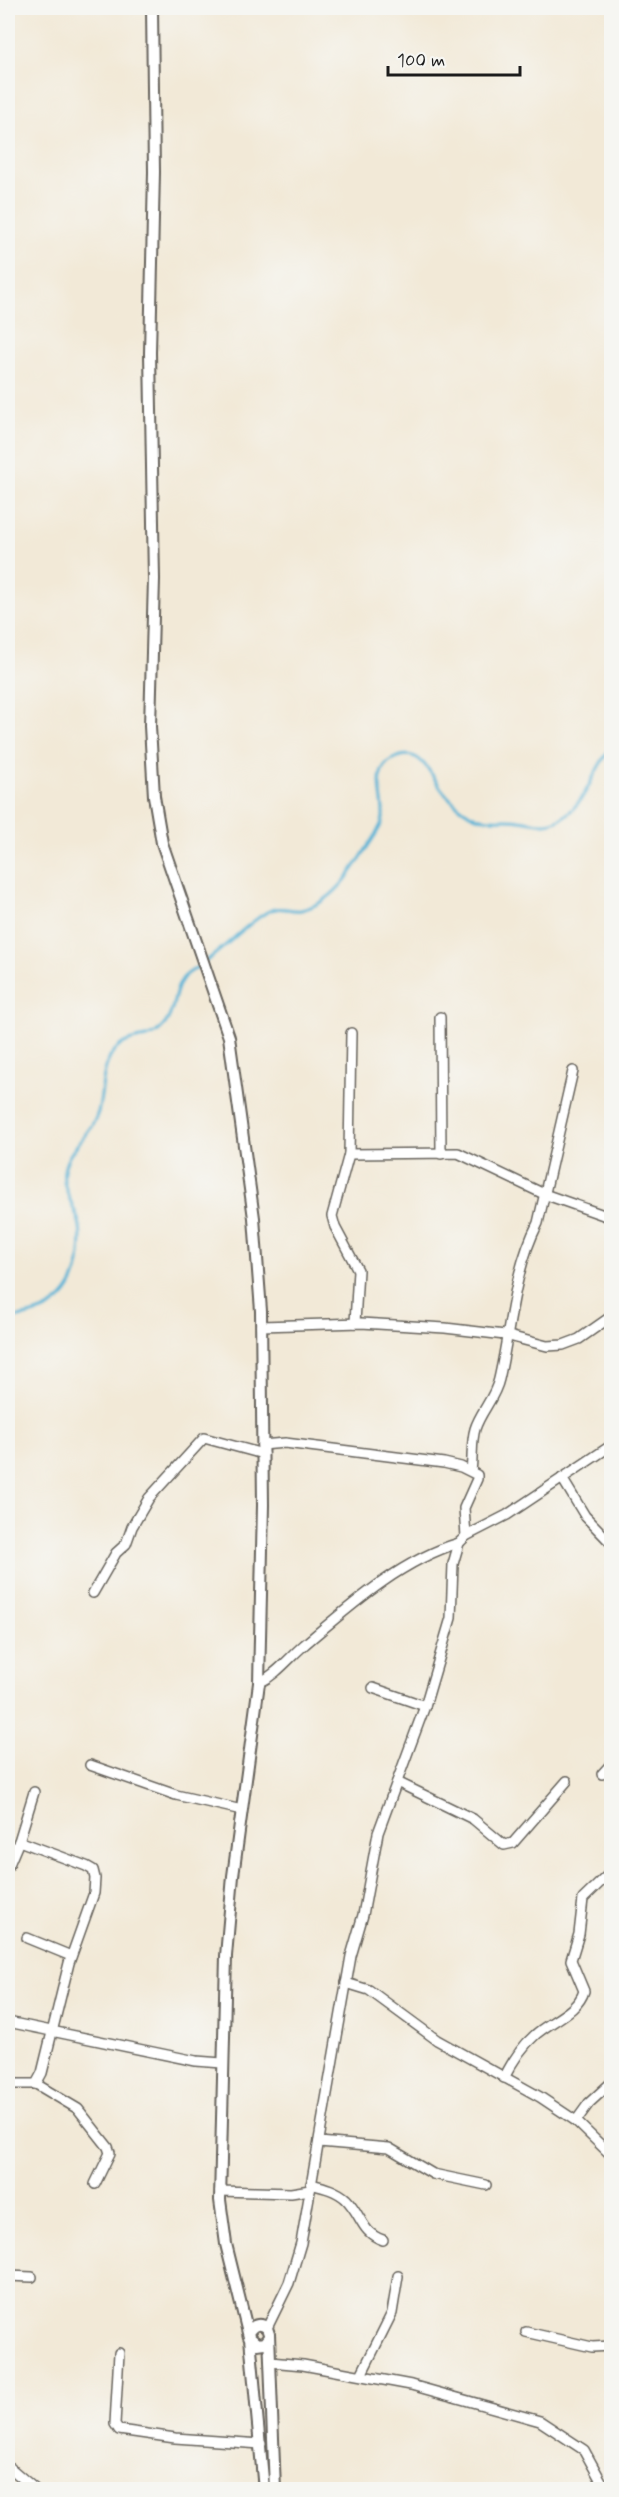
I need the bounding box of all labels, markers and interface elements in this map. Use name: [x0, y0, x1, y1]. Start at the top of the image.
scale bar: [388, 39, 520, 77]
text: 100 m: [397, 49, 445, 73]

